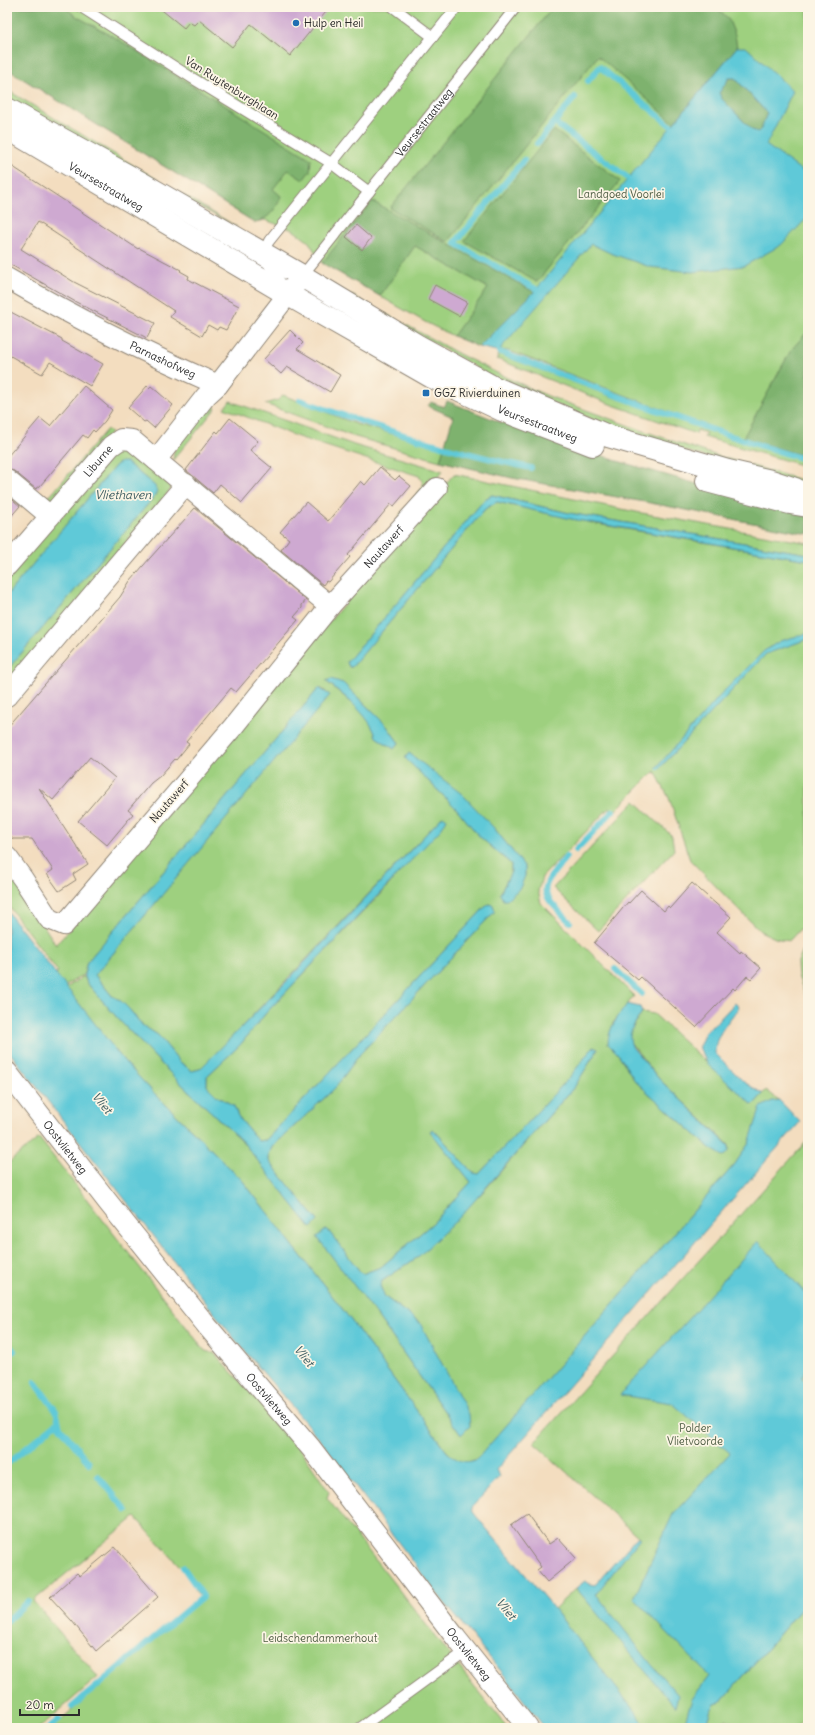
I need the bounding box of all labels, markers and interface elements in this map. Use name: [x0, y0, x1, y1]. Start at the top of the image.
place label: Hulp en Heil: [304, 16, 363, 30]
marker: Hulp en Heil: [291, 18, 301, 28]
street label: Van Ruytenburghlaan: [183, 53, 281, 123]
street label: Veursestraatweg: [392, 85, 456, 160]
street label: Veursestraatweg: [66, 159, 146, 214]
park label: Landgoed Voorlei: [578, 187, 664, 201]
street label: Parnashofweg: [127, 338, 198, 381]
place label: GGZ Rivierduinen: [434, 386, 520, 400]
marker: GGZ Rivierduinen: [421, 388, 431, 398]
street label: Veursestraatweg: [495, 402, 579, 445]
street label: Liburne: [80, 442, 116, 480]
water label: Vliethaven: [95, 487, 152, 502]
street label: Nautawerf: [361, 522, 407, 571]
street label: Nautawerf: [146, 776, 192, 826]
water label: Vliet: [89, 1089, 117, 1118]
street label: Oostvlietweg: [40, 1117, 90, 1177]
water label: Vliet: [291, 1342, 319, 1371]
street label: Oostvlietweg: [243, 1370, 295, 1428]
park label: Polder Vlietvoorde: [667, 1421, 723, 1448]
water label: Vliet: [493, 1595, 521, 1624]
street label: Oostvlietweg: [443, 1624, 494, 1683]
park label: Leidschendammerhout: [263, 1631, 378, 1645]
scale bar: [20, 1691, 79, 1717]
text: 20 m: [26, 1697, 54, 1712]

